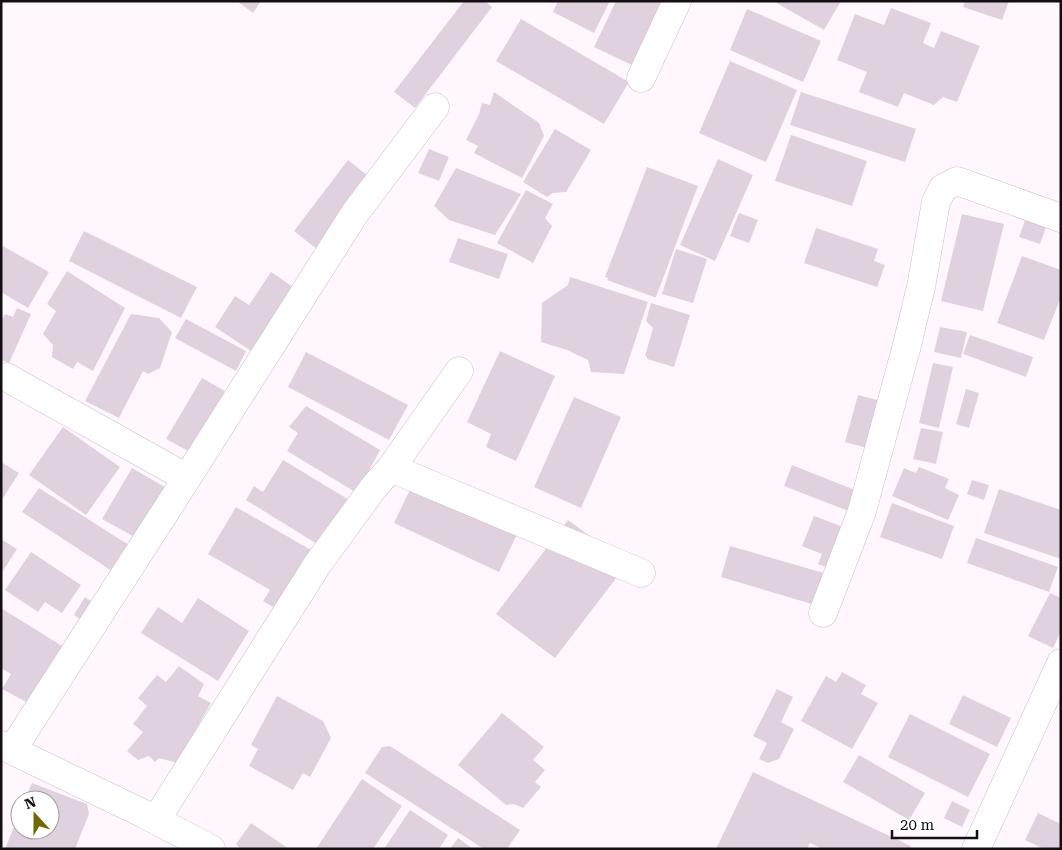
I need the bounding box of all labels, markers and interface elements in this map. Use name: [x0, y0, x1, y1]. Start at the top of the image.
north arrow: [10, 790, 60, 840]
text: N: [22, 793, 38, 812]
scale bar: [892, 808, 977, 840]
text: 20 m: [900, 816, 935, 834]

